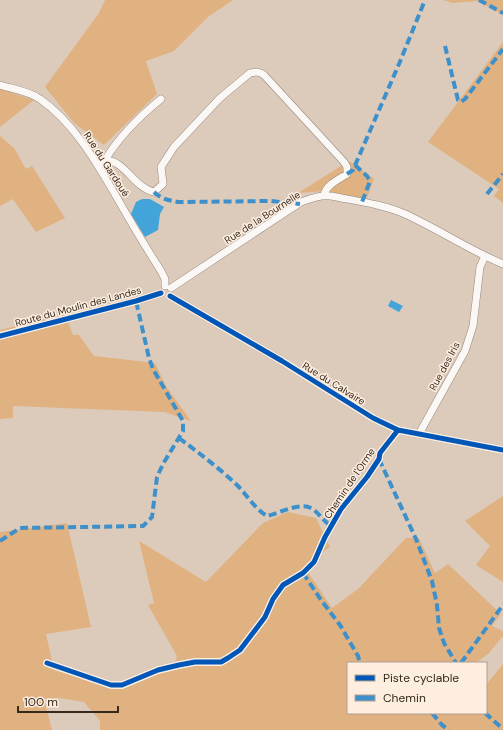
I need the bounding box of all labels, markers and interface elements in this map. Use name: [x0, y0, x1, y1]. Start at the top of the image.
street label: Rue du Gardoué: [81, 129, 133, 199]
street label: Rue de la Bournelle: [222, 188, 303, 247]
street label: Route du Moulin des Landes: [14, 283, 143, 330]
street label: Rue des Iris: [426, 340, 463, 393]
street label: Rue du Calvaire: [300, 359, 368, 408]
street label: Chemin de l'Orme: [321, 445, 378, 521]
legend: [347, 662, 487, 714]
text: Piste cyclable: [383, 670, 459, 686]
scale bar: [18, 688, 118, 714]
text: Chemin: [383, 690, 426, 706]
text: 100 m: [24, 694, 58, 710]

